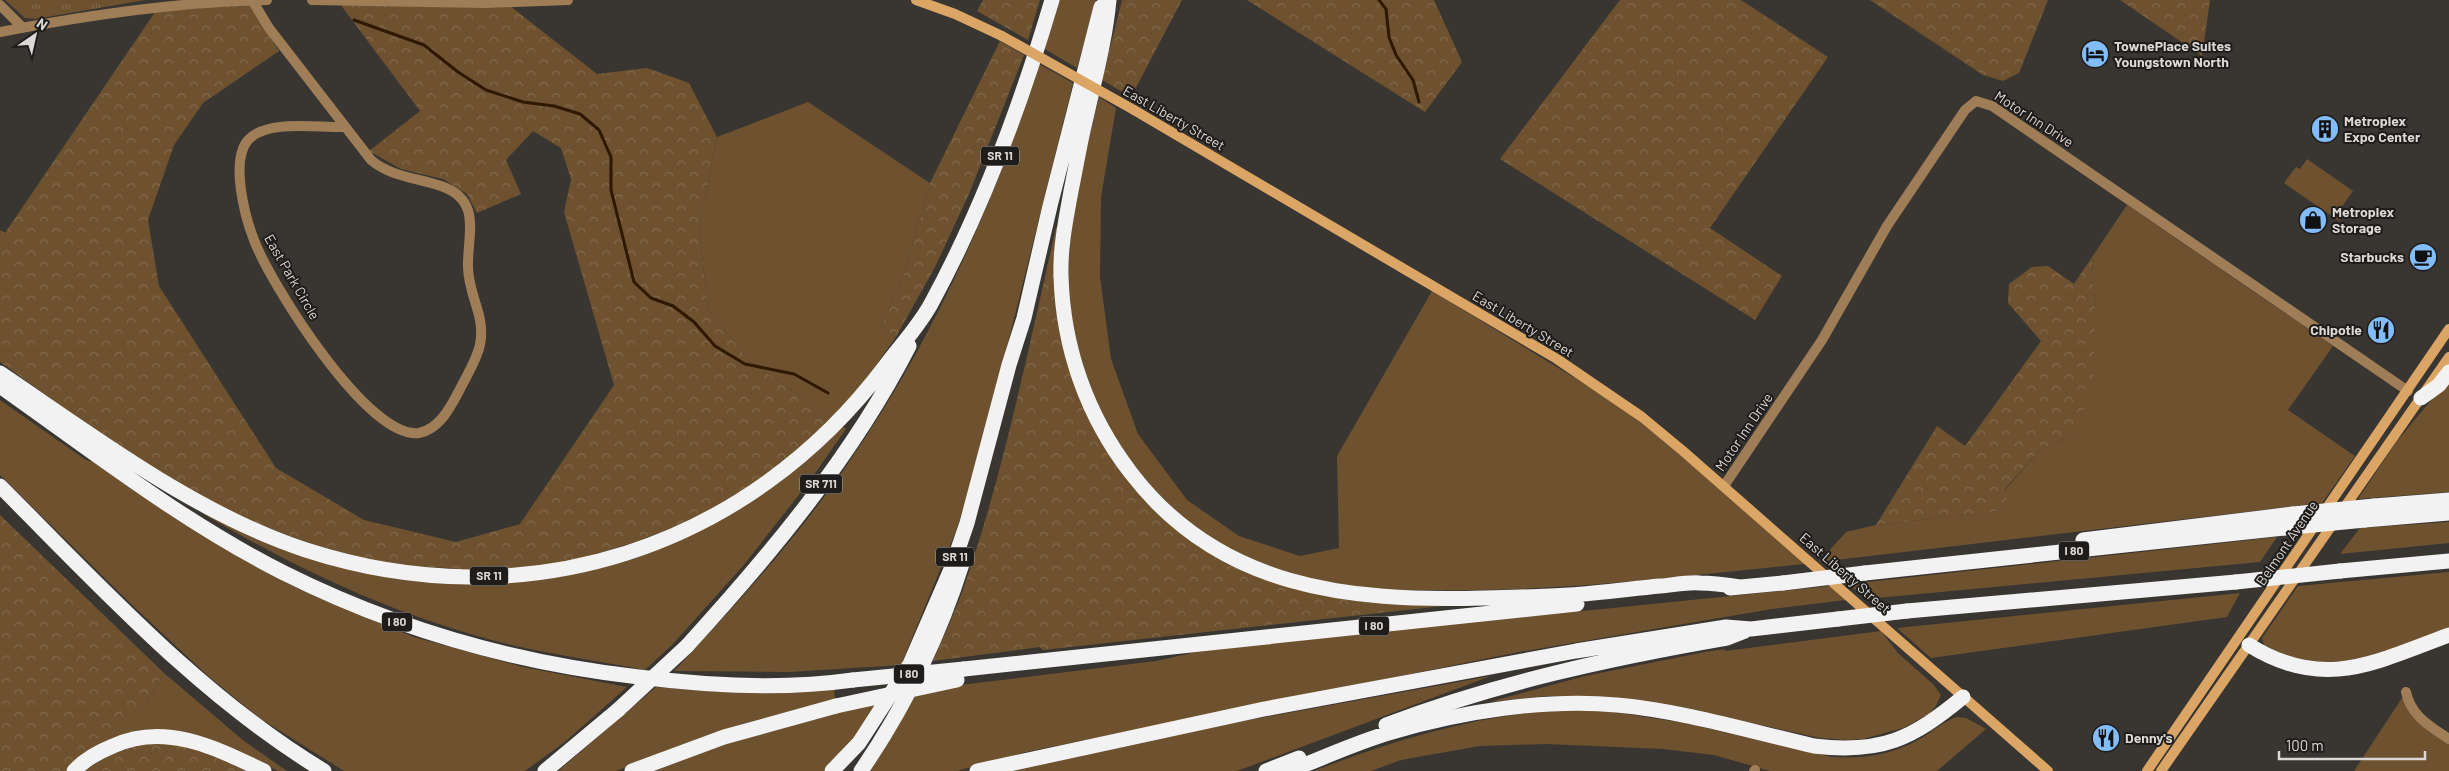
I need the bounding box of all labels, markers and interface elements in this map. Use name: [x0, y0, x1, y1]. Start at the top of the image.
north arrow: [10, 10, 60, 60]
text: N: [34, 14, 51, 33]
place label: TownePlace Suites Youngstown North: [2114, 37, 2231, 70]
hotel icon: TownePlace Suites Youngstown North: [2080, 39, 2110, 69]
street label: East Liberty Street: [1120, 82, 1228, 154]
street label: Motor Inn Drive: [1992, 87, 2077, 150]
place label: Metroplex Expo Center: [2344, 112, 2421, 145]
building icon: Metroplex Expo Center: [2310, 114, 2340, 144]
road number: SR 11: [981, 146, 1019, 166]
place label: Metroplex Storage: [2332, 203, 2394, 236]
shop icon: Metroplex Storage: [2298, 205, 2328, 235]
street label: East Park Circle: [261, 231, 324, 322]
cafe icon: Starbucks: [2408, 242, 2438, 272]
place label: Starbucks: [2340, 248, 2404, 265]
street label: East Liberty Street: [1470, 287, 1577, 360]
restaurant icon: Chipotle: [2366, 315, 2396, 345]
place label: Chipotle: [2310, 321, 2362, 338]
street label: Motor Inn Drive: [1711, 389, 1776, 474]
road number: SR 711: [800, 474, 842, 494]
street label: Belmont Avenue: [2252, 497, 2321, 588]
street label: East Liberty Street: [1796, 529, 1894, 617]
road number: I 80: [2059, 542, 2089, 560]
road number: SR 11: [936, 548, 974, 566]
road number: SR 11: [470, 566, 508, 586]
road number: I 80: [382, 612, 412, 632]
road number: I 80: [1359, 616, 1389, 636]
road number: I 80: [894, 664, 924, 684]
restaurant icon: Denny's: [2091, 723, 2121, 753]
scale bar: [2279, 728, 2425, 760]
place label: Denny's: [2125, 729, 2172, 746]
text: 100 m: [2286, 736, 2324, 754]

